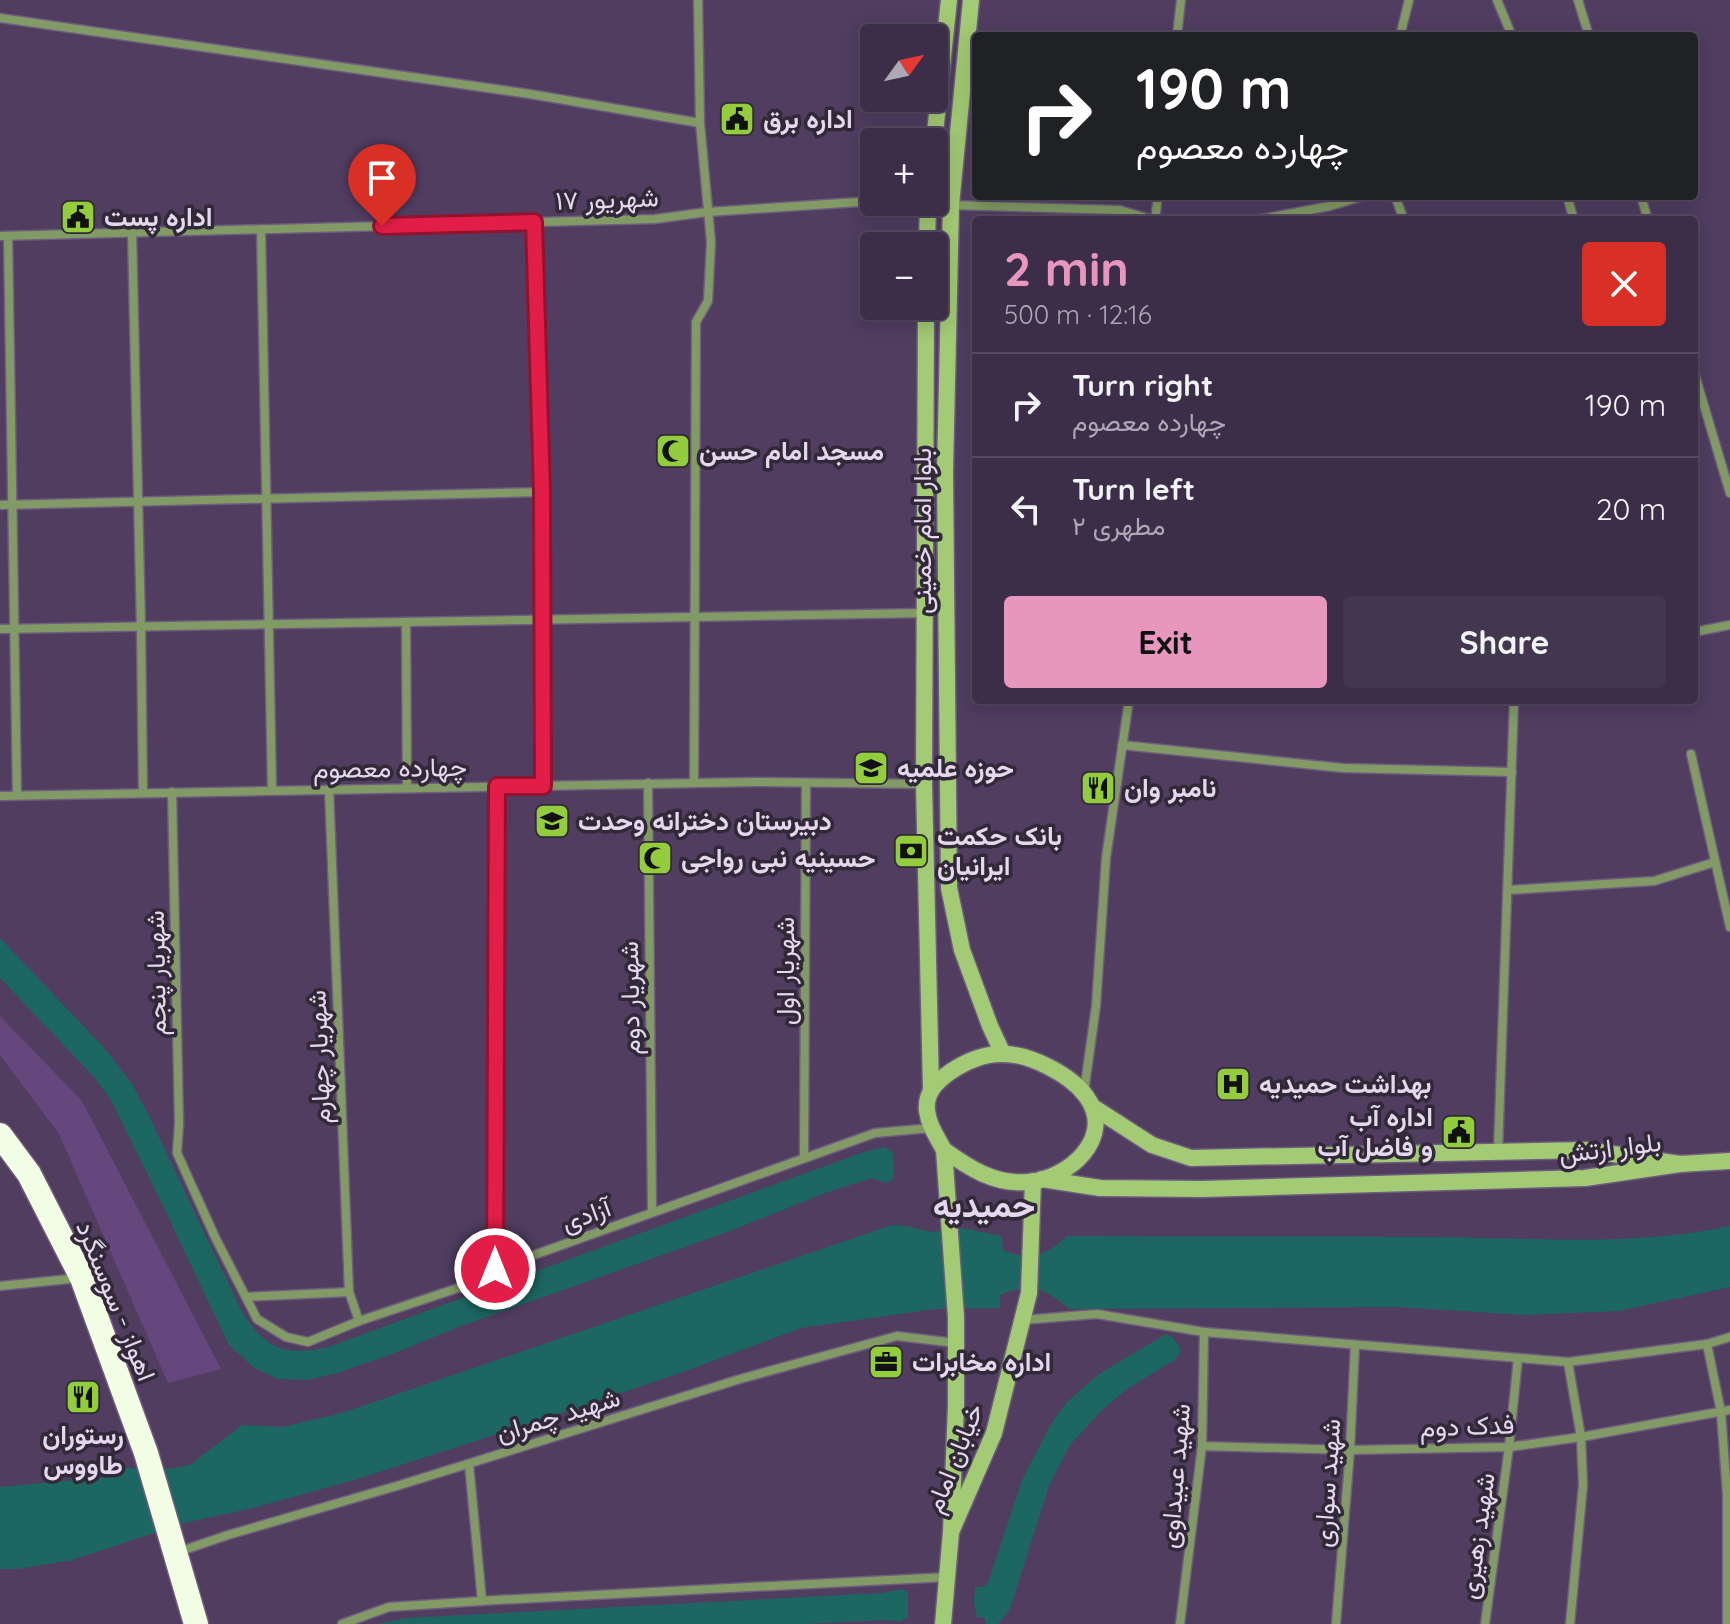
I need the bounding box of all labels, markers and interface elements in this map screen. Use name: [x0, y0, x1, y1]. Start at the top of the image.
north arrow: [860, 24, 948, 112]
map controls: [860, 24, 948, 320]
text: 190 m: [1136, 53, 1291, 123]
icon: right: [1004, 64, 1108, 168]
public building icon: اداره برق: [718, 100, 756, 138]
place label: اداره برق: [763, 102, 853, 135]
text: چهارده معصوم: [1136, 123, 1349, 168]
button: +: [860, 128, 948, 216]
pin: [348, 144, 416, 226]
icon: arrive: [360, 156, 404, 200]
street label: ۱۷ شهریور: [555, 180, 659, 217]
public building icon: اداره پست: [59, 198, 97, 236]
place label: اداره پست: [104, 200, 212, 235]
button: −: [860, 232, 948, 320]
text: 2 min: [1004, 238, 1129, 298]
button: close: [1582, 242, 1666, 326]
text: 500 m · 12:16: [1004, 298, 1152, 331]
text: Turn right: [1072, 366, 1213, 404]
icon: right: [1004, 383, 1048, 427]
text: 190 m: [1585, 386, 1666, 424]
text: چهارده معصوم: [1072, 405, 1226, 438]
mosque icon: مسجد امام حسن: [654, 432, 692, 470]
place label: مسجد امام حسن: [699, 434, 884, 468]
street label: بلوار امام خمینی: [905, 448, 939, 614]
text: Turn left: [1072, 470, 1195, 508]
icon: left: [1004, 487, 1048, 531]
text: 20 m: [1596, 490, 1666, 528]
text: مطهری ۲: [1072, 509, 1165, 542]
button: Exit: [1004, 596, 1327, 688]
button: Share: [1343, 596, 1666, 688]
school or university icon: حوزه علمیه: [852, 749, 890, 787]
street label: چهارده معصوم: [313, 750, 467, 787]
place label: حوزه علمیه: [897, 751, 1014, 784]
restaurant icon: نامبر وان: [1079, 769, 1117, 807]
place label: نامبر وان: [1124, 771, 1216, 804]
school or university icon: دبیرستان دخترانه وحدت: [533, 802, 571, 840]
place label: دبیرستان دخترانه وحدت: [578, 804, 832, 837]
place label: بانک حکمت ایرانیان: [937, 819, 1062, 882]
bank icon: بانک حکمت ایرانیان: [892, 832, 930, 870]
mosque icon: حسینیه نبی رواجی: [636, 839, 674, 877]
place label: حسینیه نبی رواجی: [681, 841, 876, 874]
street label: شهریار پنجم: [138, 910, 175, 1036]
street label: شهریار اول: [768, 917, 801, 1025]
street label: شهریار دوم: [612, 941, 648, 1055]
street label: شهریار چهارم: [300, 989, 339, 1125]
hospital icon: بهداشت حمیدیه: [1214, 1065, 1252, 1103]
place label: بهداشت حمیدیه: [1259, 1067, 1431, 1100]
place label: اداره آب و فاضل آب: [1317, 1100, 1433, 1163]
public building icon: اداره آب و فاضل آب: [1440, 1113, 1478, 1151]
street label: بلوار ارتش: [1557, 1125, 1663, 1170]
district label: حمیدیه: [933, 1183, 1035, 1226]
street label: آزادی: [557, 1190, 617, 1239]
street label: اهواز - سوسنگرد: [69, 1216, 164, 1386]
position arrow: [453, 1227, 537, 1311]
office icon: اداره مخابرات: [867, 1343, 905, 1381]
place label: اداره مخابرات: [912, 1345, 1051, 1378]
restaurant icon: رستوران طاووس: [64, 1378, 102, 1416]
street label: شهید چمران: [492, 1380, 624, 1451]
street label: خیابان امام: [917, 1398, 991, 1518]
street label: شهید عبیداوی: [1152, 1402, 1197, 1550]
street label: فدک دوم: [1419, 1407, 1515, 1445]
street label: شهید سواری: [1306, 1417, 1347, 1549]
place label: رستوران طاووس: [42, 1418, 124, 1481]
street label: شهید زهیری: [1451, 1471, 1502, 1601]

